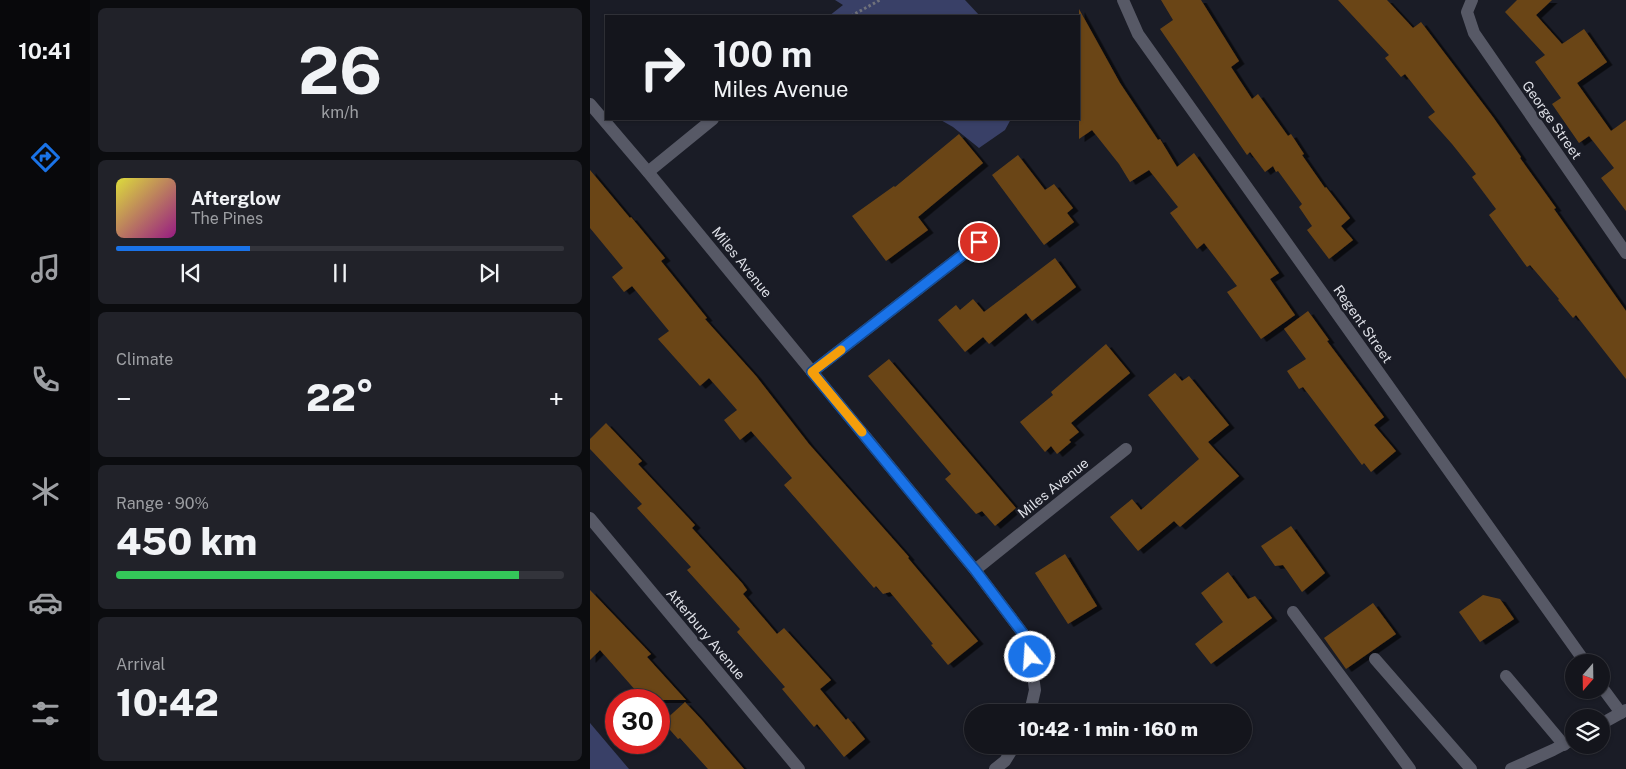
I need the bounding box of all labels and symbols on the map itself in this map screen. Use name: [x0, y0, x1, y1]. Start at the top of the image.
street label: George Street: [1519, 78, 1585, 162]
pin: [958, 221, 1000, 263]
street label: Miles Avenue: [709, 223, 775, 301]
street label: Regent Street: [1330, 282, 1396, 366]
street label: Miles Avenue: [1014, 455, 1092, 521]
street label: Atterbury Avenue: [663, 585, 749, 683]
position arrow: [1003, 630, 1055, 682]
north arrow: [1565, 654, 1610, 699]
speed limit sign: 30: [605, 689, 670, 754]

